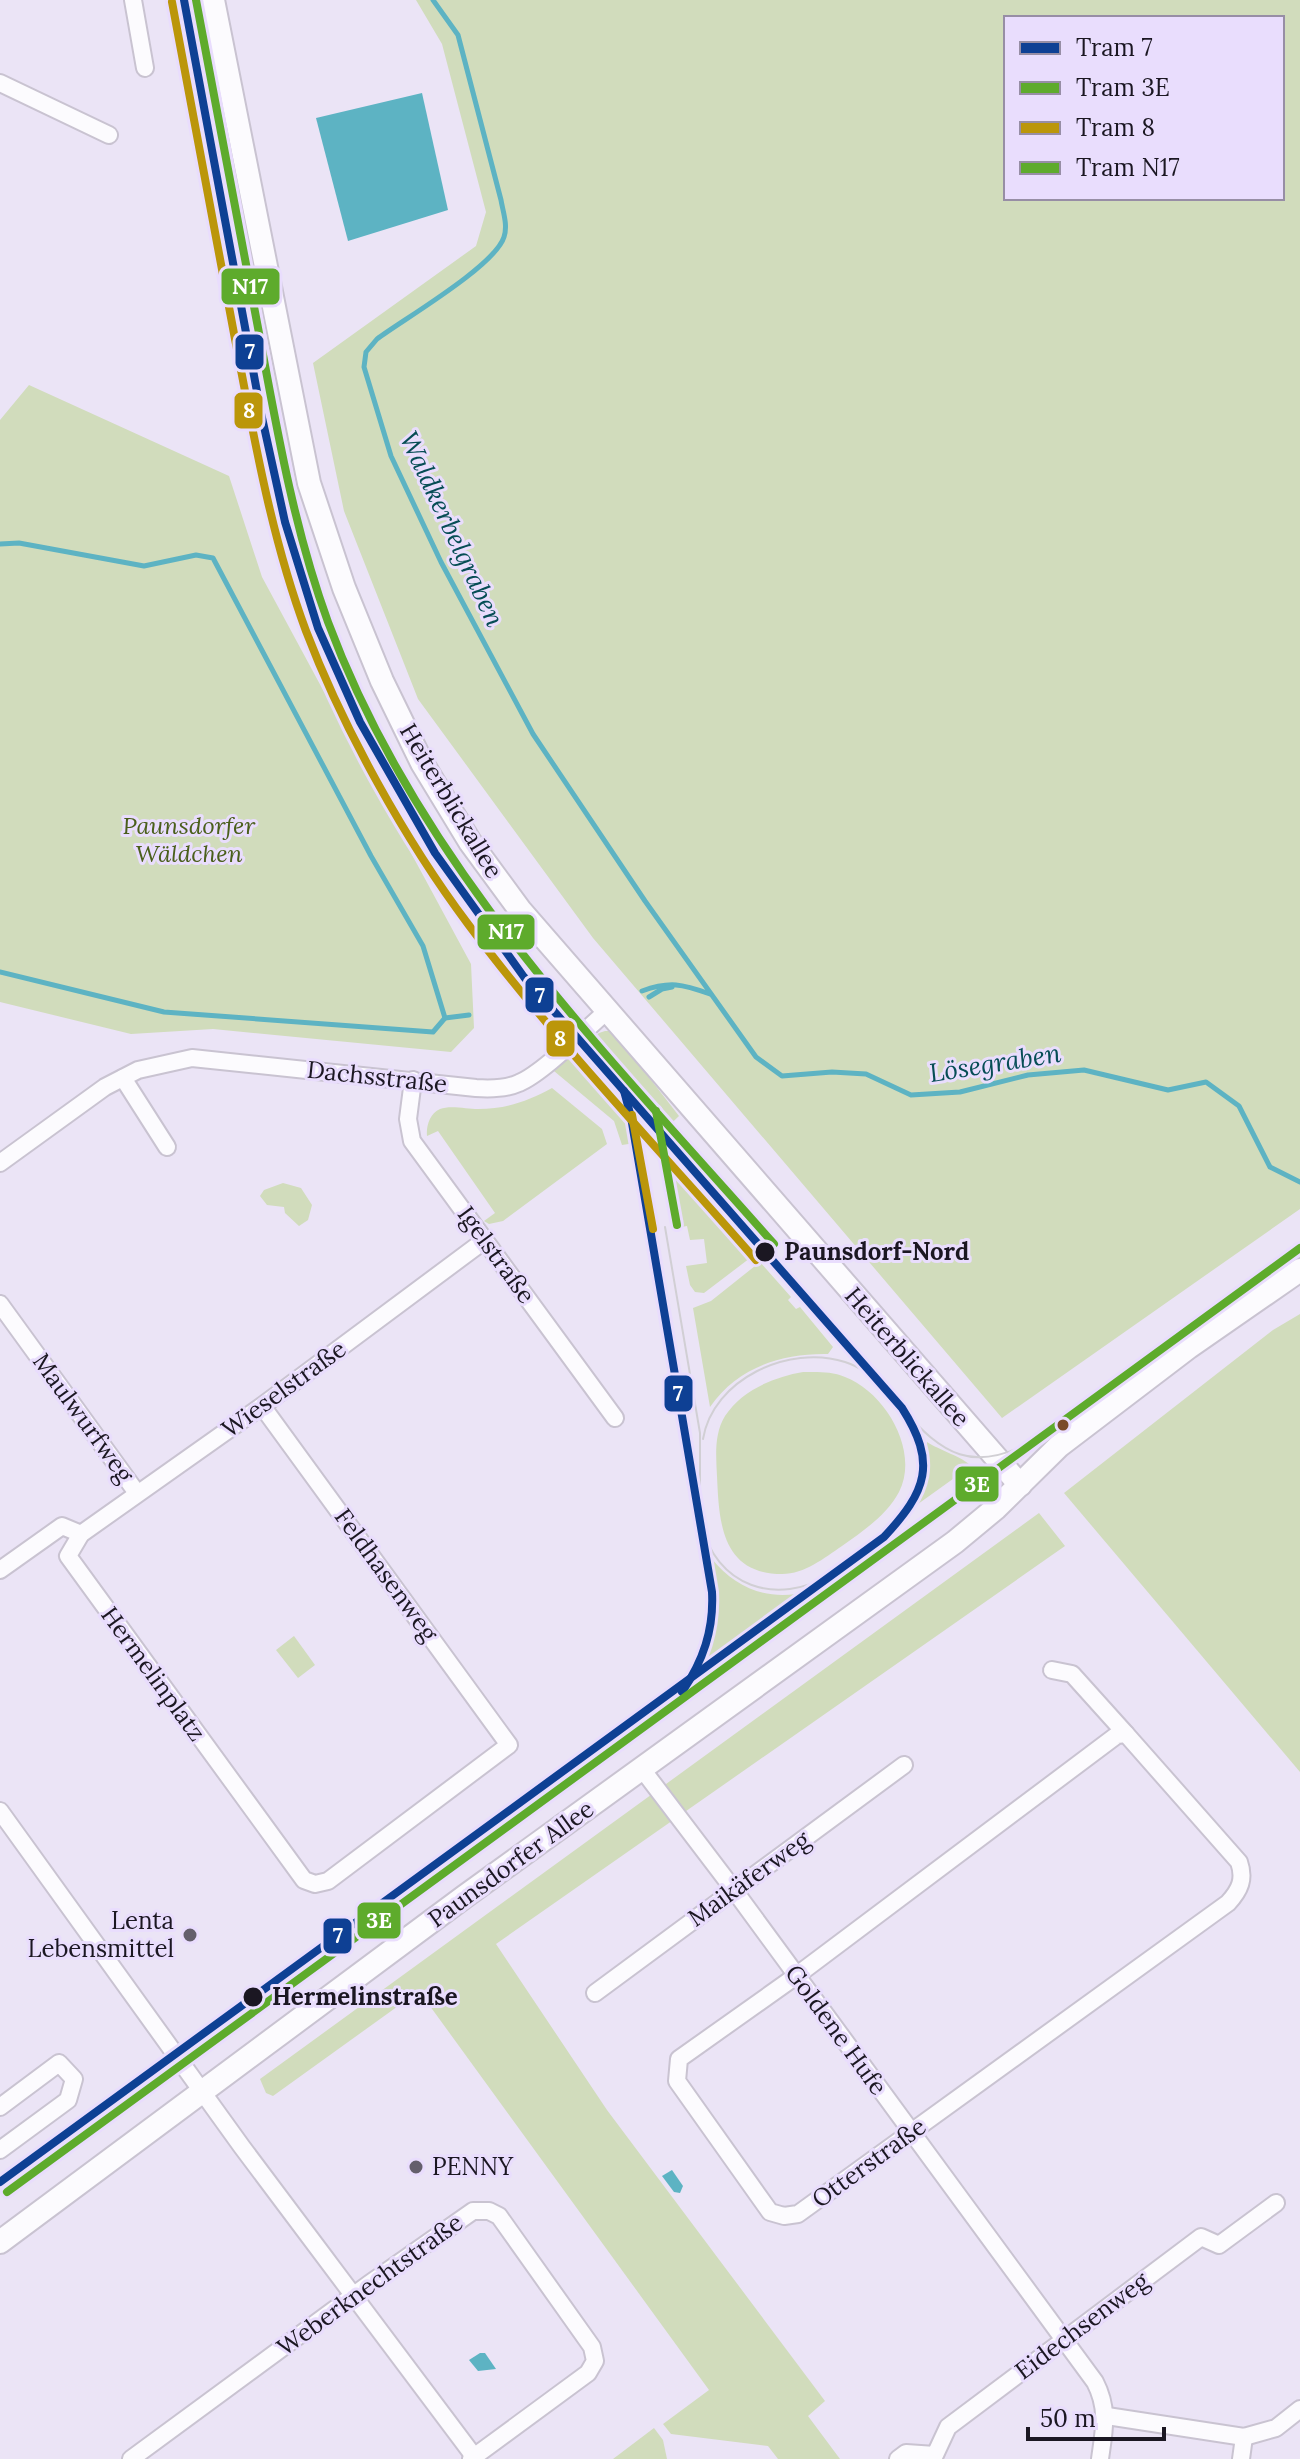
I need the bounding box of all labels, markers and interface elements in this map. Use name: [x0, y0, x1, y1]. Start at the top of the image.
legend: [1004, 16, 1284, 200]
text: Tram 7: [1076, 32, 1152, 63]
text: Tram 3E: [1076, 72, 1170, 103]
text: Tram 8: [1076, 112, 1155, 143]
text: Tram N17: [1076, 152, 1179, 183]
line badge: N17: [220, 267, 281, 306]
text: N17: [232, 272, 268, 300]
line badge: 7: [234, 333, 265, 371]
text: 7: [245, 337, 255, 365]
line badge: 8: [233, 391, 264, 430]
text: 8: [243, 396, 255, 424]
water label: Waldkerbelgraben: [393, 426, 512, 632]
street label: Heiterblickallee: [393, 718, 510, 884]
park label: Paunsdorfer Wäldchen: [123, 810, 256, 869]
line badge: N17: [476, 913, 536, 951]
text: N17: [488, 917, 524, 945]
line badge: 7: [524, 976, 555, 1014]
text: 7: [535, 981, 545, 1009]
line badge: 8: [545, 1019, 576, 1058]
text: 8: [554, 1024, 566, 1052]
water label: Lösegraben: [927, 1036, 1063, 1089]
street label: Dachsstraße: [305, 1054, 449, 1099]
street label: Igelstraße: [451, 1200, 542, 1309]
place label: Paunsdorf-Nord: [784, 1236, 969, 1267]
marker: Paunsdorf-Nord: [753, 1240, 777, 1264]
street label: Heiterblickallee: [838, 1280, 977, 1433]
street label: Wieselstraße: [215, 1333, 352, 1444]
street label: Maulwurfweg: [26, 1347, 141, 1489]
line badge: 7: [663, 1374, 694, 1413]
text: 7: [673, 1379, 683, 1407]
unlabelled marker: [1055, 1417, 1071, 1433]
line badge: 3E: [954, 1465, 1000, 1503]
text: 3E: [964, 1470, 990, 1498]
street label: Feldhasenweg: [328, 1502, 445, 1648]
street label: Hermelinplatz: [94, 1600, 213, 1747]
street label: Paunsdorfer Allee: [422, 1793, 600, 1934]
street label: Maikäferweg: [682, 1824, 816, 1933]
line badge: 3E: [356, 1901, 402, 1940]
place label: Lenta Lebensmittel: [28, 1905, 174, 1964]
text: 3E: [366, 1906, 392, 1934]
line badge: 7: [322, 1917, 353, 1955]
text: 7: [333, 1921, 343, 1949]
marker: Lenta Lebensmittel: [181, 1926, 199, 1944]
street label: Goldene Hufe: [779, 1958, 894, 2101]
place label: Hermelinstraße: [272, 1981, 458, 2012]
marker: Hermelinstraße: [241, 1985, 265, 2009]
street label: Otterstraße: [806, 2111, 932, 2214]
place label: PENNY: [432, 2151, 514, 2182]
marker: PENNY: [407, 2158, 425, 2176]
street label: Weberknechtstraße: [271, 2207, 469, 2362]
street label: Eidechsenweg: [1009, 2265, 1155, 2386]
scale bar: [1028, 2391, 1164, 2441]
text: 50 m: [1040, 2403, 1096, 2434]

